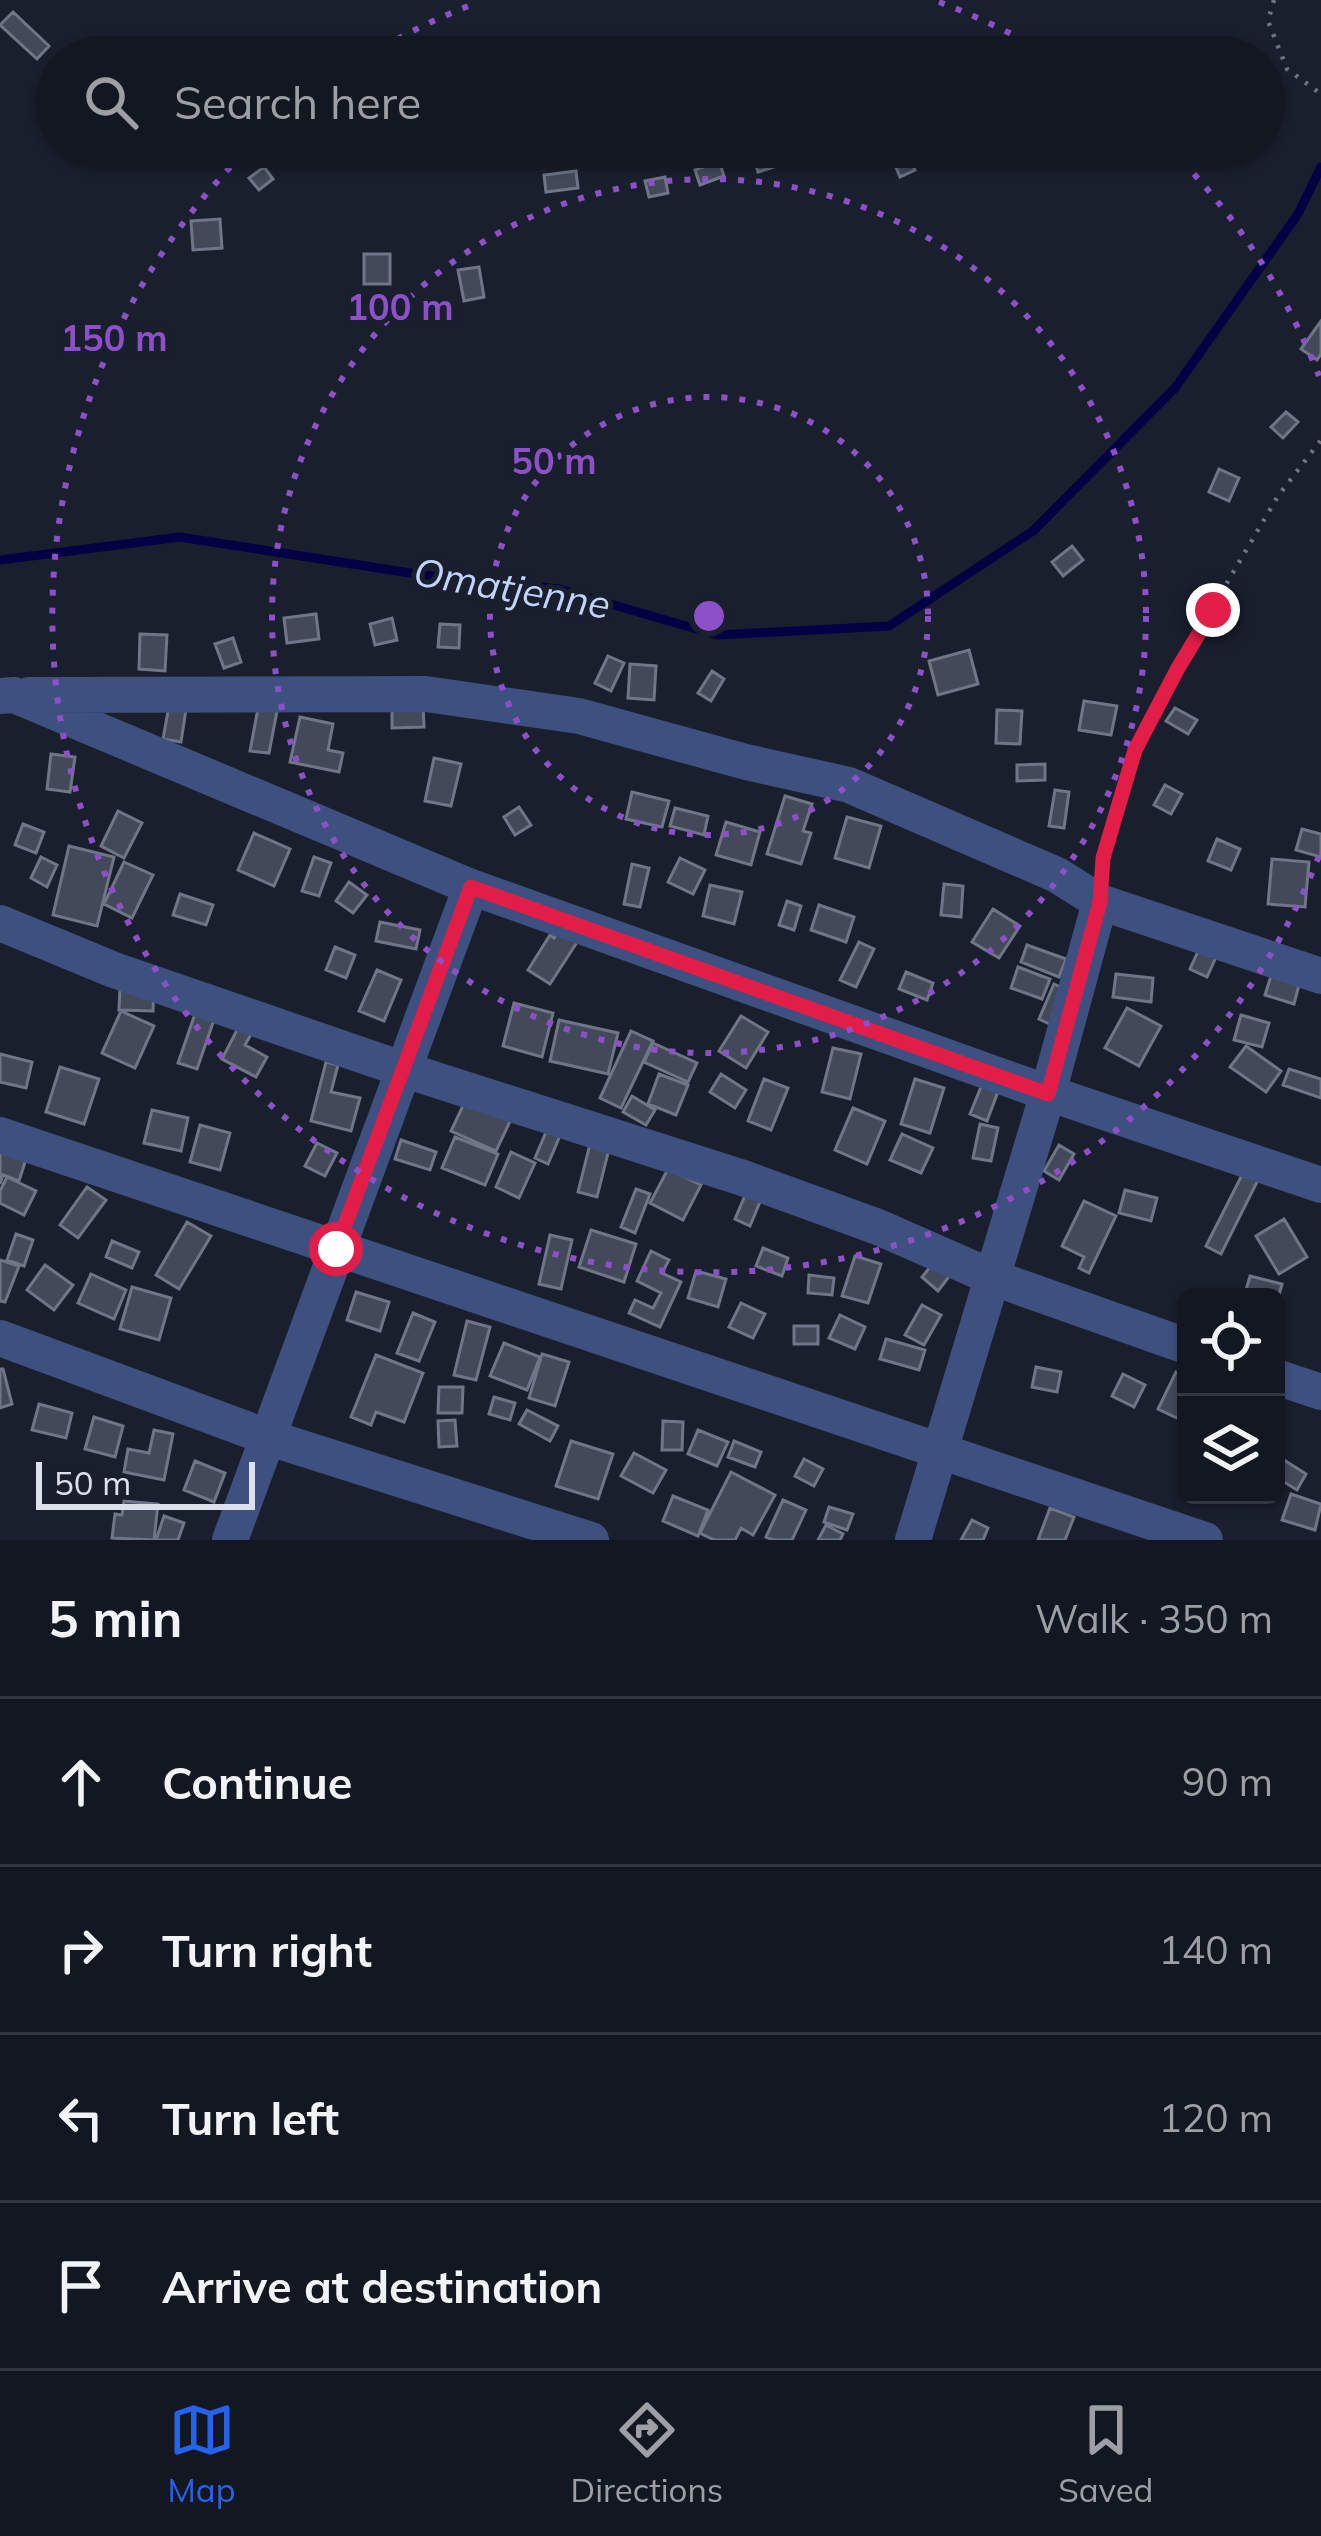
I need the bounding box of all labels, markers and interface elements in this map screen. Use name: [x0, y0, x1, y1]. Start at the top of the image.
search box: [36, 36, 1285, 168]
icon: search: [78, 69, 144, 135]
text: Search here: [174, 74, 421, 130]
text: 100 m: [346, 284, 454, 329]
text: 150 m: [60, 315, 168, 360]
text: 50 m: [511, 438, 597, 483]
water label: Omatjenne: [410, 546, 614, 629]
route end: [1186, 583, 1240, 637]
centre of rings: [688, 595, 730, 637]
route start: [309, 1222, 363, 1276]
map controls: [1177, 1288, 1285, 1504]
button: locate: [1177, 1288, 1285, 1396]
button: layers: [1177, 1396, 1285, 1504]
scale bar: [36, 1456, 255, 1509]
text: 50 m: [54, 1462, 131, 1503]
text: 5 min: [48, 1586, 183, 1650]
text: Walk · 350 m: [1035, 1594, 1273, 1643]
icon: ahead: [48, 1749, 114, 1815]
text: Continue: [162, 1754, 352, 1810]
text: 90 m: [1182, 1757, 1273, 1806]
icon: right: [48, 1917, 114, 1983]
text: Turn right: [162, 1922, 372, 1978]
text: 140 m: [1158, 1925, 1273, 1974]
icon: left: [48, 2085, 114, 2151]
text: Turn left: [162, 2090, 339, 2146]
text: 120 m: [1158, 2093, 1273, 2142]
icon: arrive: [48, 2253, 114, 2319]
text: Arrive at destination: [162, 2258, 602, 2314]
tab: Map: [168, 2397, 235, 2510]
tab: Directions: [571, 2397, 723, 2510]
tab: Saved: [1058, 2397, 1153, 2510]

